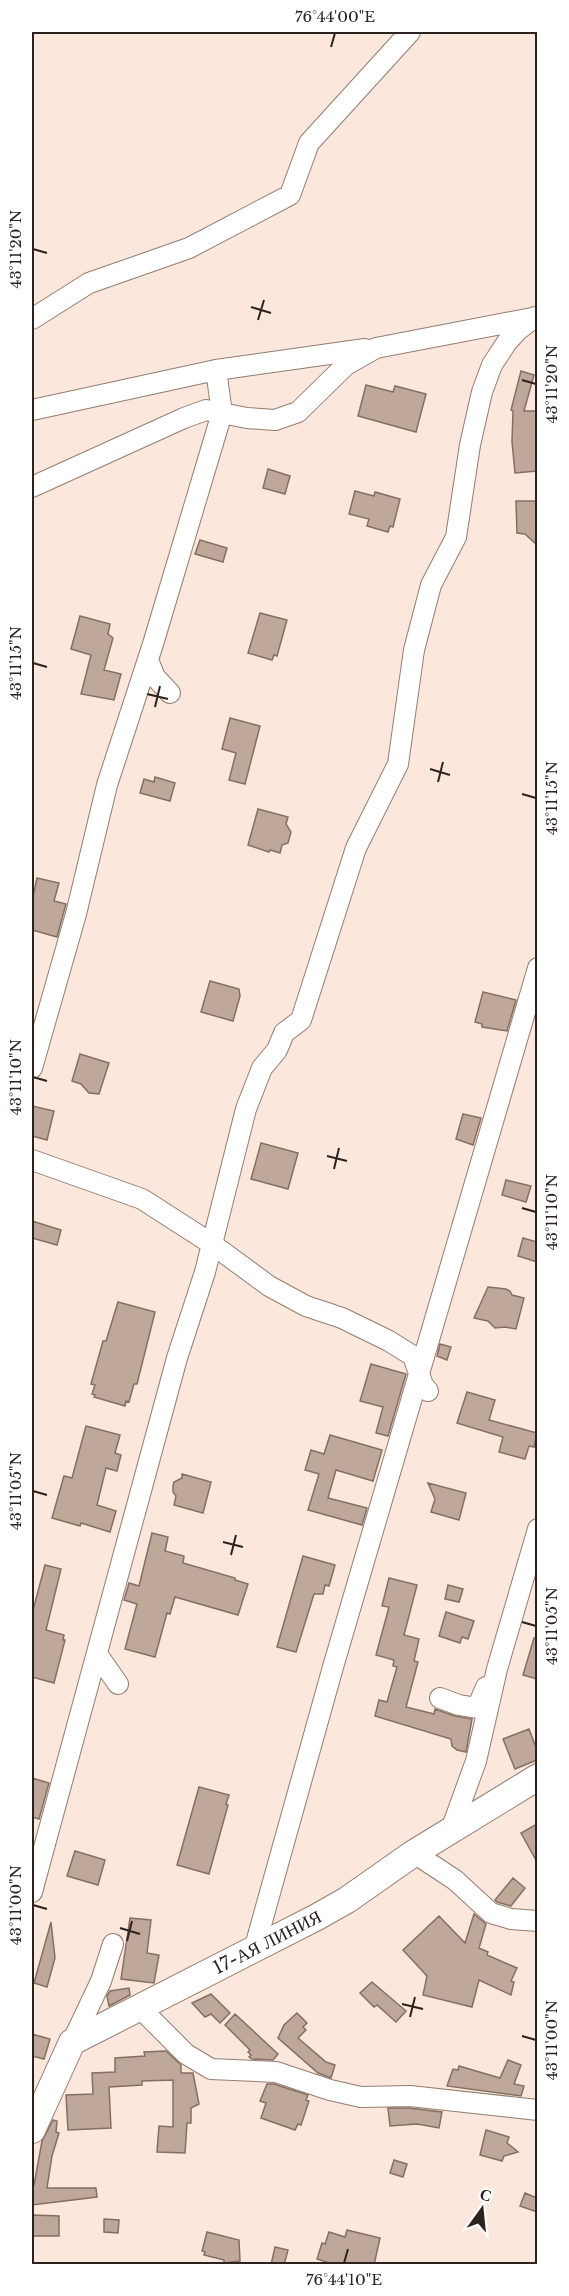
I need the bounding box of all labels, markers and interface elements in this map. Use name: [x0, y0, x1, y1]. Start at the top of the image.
text: 76°44'00"E: [295, 7, 375, 26]
text: 43°11'20"N: [6, 210, 25, 288]
text: 43°11'20"N: [542, 345, 561, 423]
text: 43°11'15"N: [6, 626, 25, 700]
text: 43°11'15"N: [542, 761, 561, 835]
text: 43°11'10"N: [6, 1039, 25, 1115]
text: 43°11'10"N: [542, 1174, 561, 1250]
text: 43°11'05"N: [6, 1452, 25, 1530]
text: 43°11'05"N: [542, 1587, 561, 1665]
text: 43°11'00"N: [6, 1865, 25, 1945]
street label: 17-АЯ ЛИНИЯ: [210, 1906, 325, 1979]
text: 43°11'00"N: [542, 2000, 561, 2080]
north arrow: [452, 2179, 512, 2239]
text: С: [478, 2183, 494, 2206]
text: 76°44'10"E: [306, 2270, 382, 2289]

